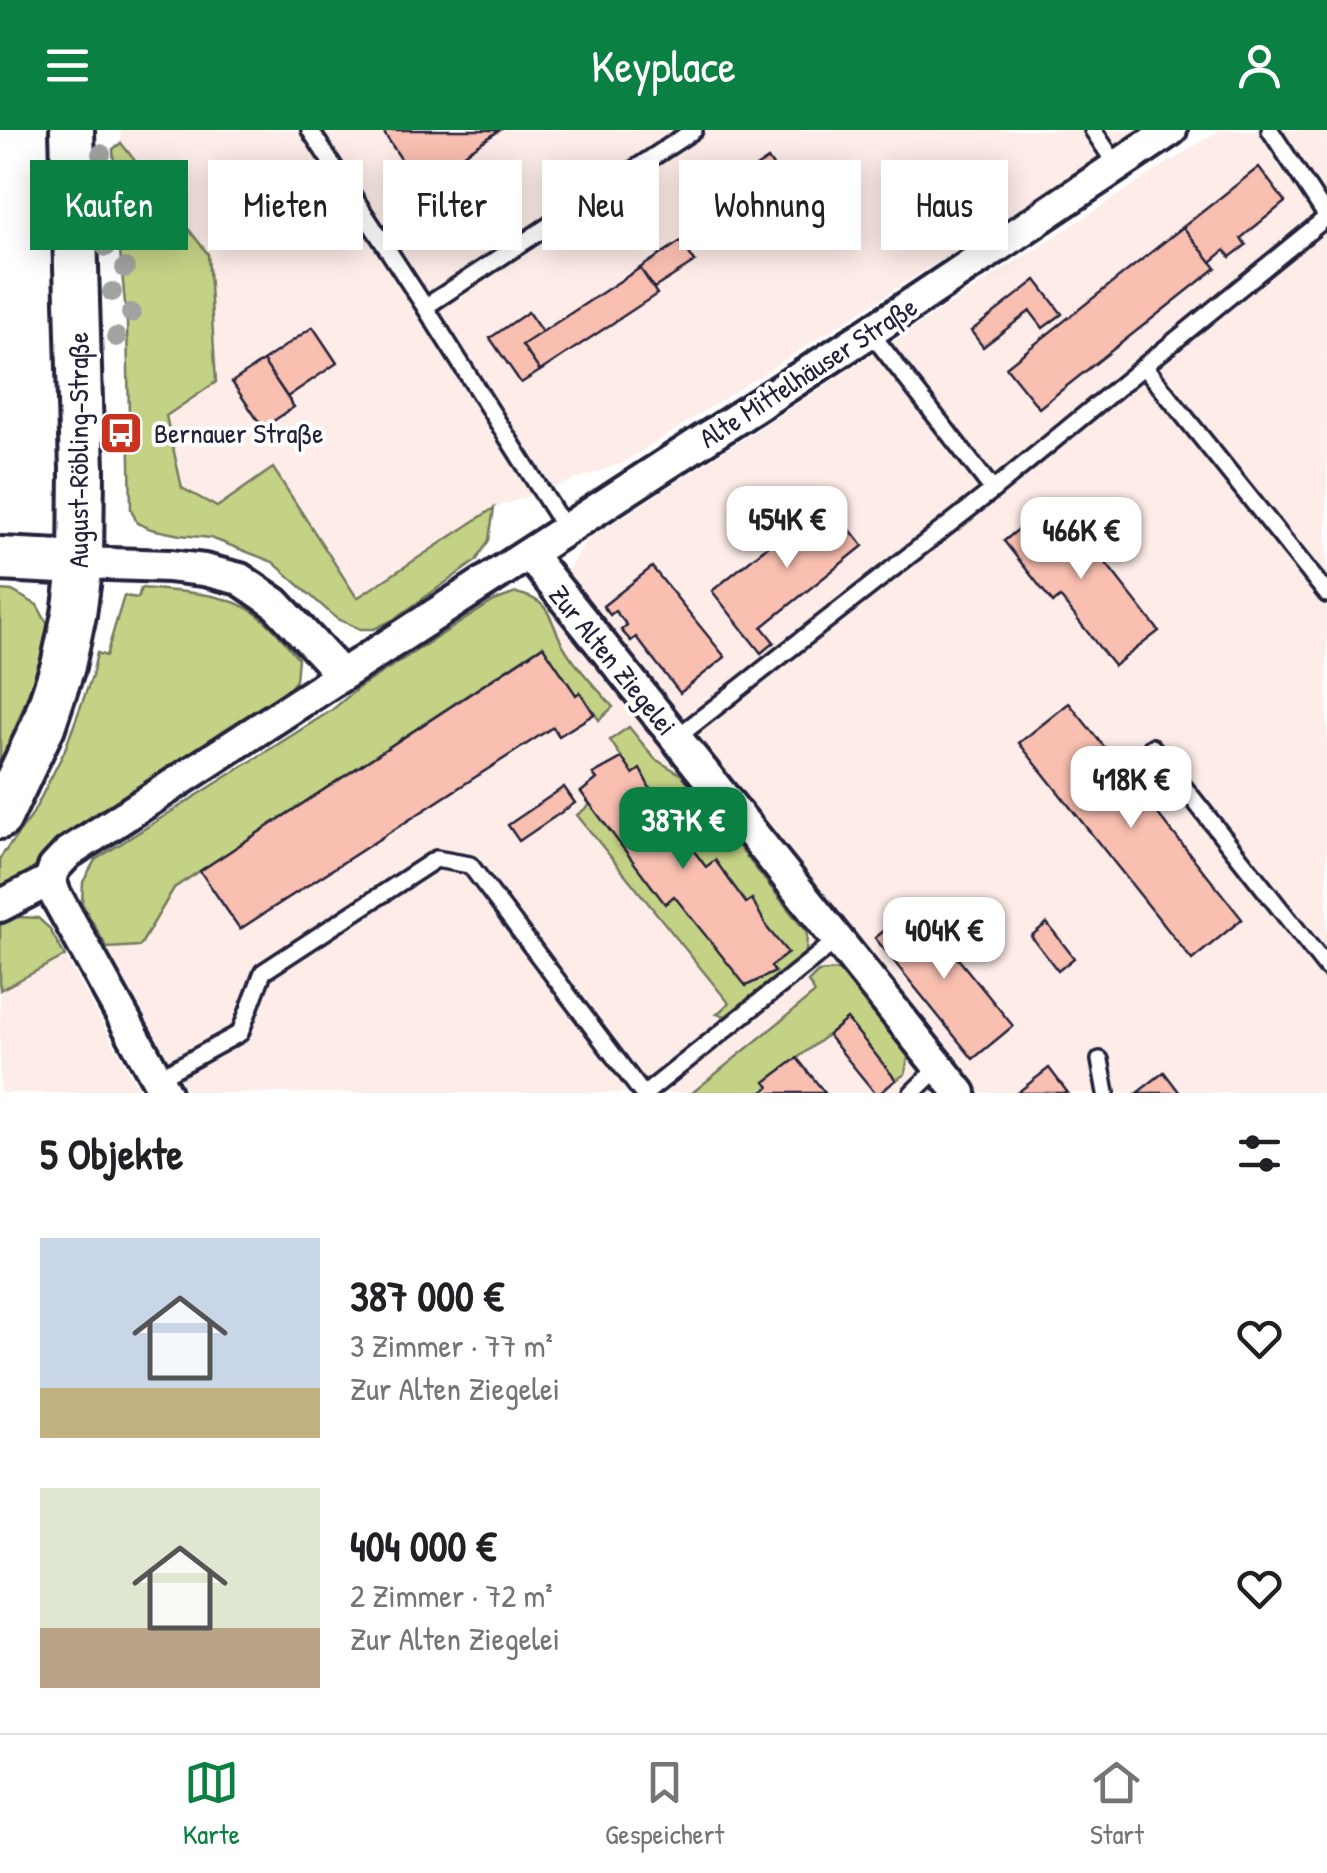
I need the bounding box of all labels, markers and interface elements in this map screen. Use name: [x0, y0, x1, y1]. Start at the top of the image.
text: Keyplace: [591, 35, 736, 96]
icon: menu: [40, 38, 95, 93]
icon: person: [1232, 38, 1287, 93]
chip: Kaufen: [30, 160, 188, 250]
chip: Mieten: [208, 160, 363, 250]
chip: Filter: [383, 160, 522, 250]
chip: Neu: [542, 160, 659, 250]
chip: Wohnung: [679, 160, 861, 250]
chip: Haus: [881, 160, 1008, 250]
street label: Alte Mittelhäuser Straße: [692, 287, 924, 457]
street label: August-Röbling-Straße: [59, 332, 97, 568]
bus stop icon: Bernauer Straße: [98, 410, 144, 456]
place label: Bernauer Straße: [154, 414, 324, 452]
pin: 454K €: [706, 486, 868, 571]
text: 454K €: [748, 497, 826, 540]
pin: 466K €: [1000, 497, 1162, 582]
text: 466K €: [1042, 508, 1120, 551]
street label: Zur Alten Ziegelei: [540, 577, 686, 743]
pin: 418K €: [1050, 746, 1212, 831]
text: 418K €: [1093, 757, 1169, 800]
pin: 387K €: [602, 787, 764, 872]
text: 387K €: [641, 798, 725, 841]
pin: 404K €: [863, 897, 1025, 982]
text: 404K €: [905, 908, 983, 951]
text: 5 Objekte: [40, 1125, 183, 1182]
icon: filters: [1232, 1126, 1287, 1181]
text: 387 000 €: [350, 1267, 504, 1324]
icon: home: [120, 1278, 240, 1398]
icon: heart: [1232, 1311, 1287, 1366]
text: 3 Zimmer · 77 m²: [350, 1324, 553, 1367]
text: Zur Alten Ziegelei: [350, 1367, 560, 1410]
text: 404 000 €: [350, 1517, 496, 1574]
icon: home: [120, 1528, 240, 1648]
icon: heart: [1232, 1561, 1287, 1616]
text: 2 Zimmer · 72 m²: [350, 1574, 553, 1617]
text: Zur Alten Ziegelei: [350, 1617, 560, 1660]
tab: Karte: [183, 1755, 240, 1853]
tab: Gespeichert: [605, 1755, 724, 1853]
tab: Start: [1089, 1755, 1144, 1853]

